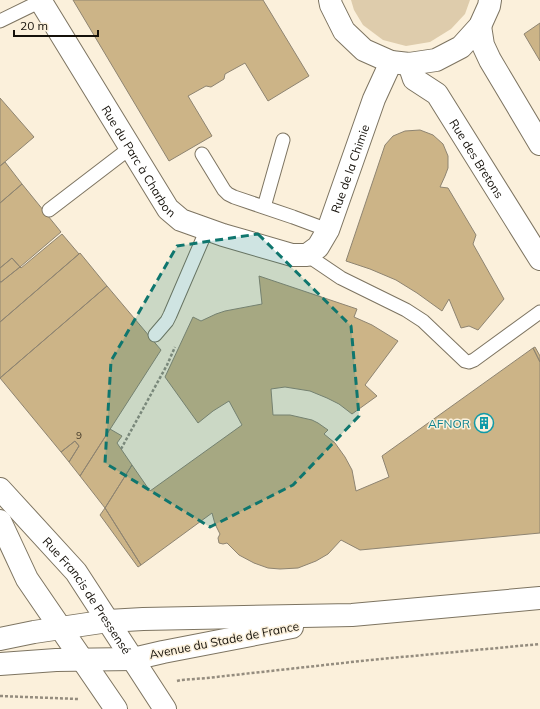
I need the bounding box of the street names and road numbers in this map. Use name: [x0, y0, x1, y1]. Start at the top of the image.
street label: Rue du Parc à Charbon: [99, 102, 179, 220]
street label: Rue des Bretons: [447, 116, 508, 201]
street label: Rue de la Chimie: [327, 122, 372, 215]
street label: Rue Francis de Pressensé: [40, 534, 135, 657]
street label: Avenue du Stade de France: [148, 618, 300, 662]

